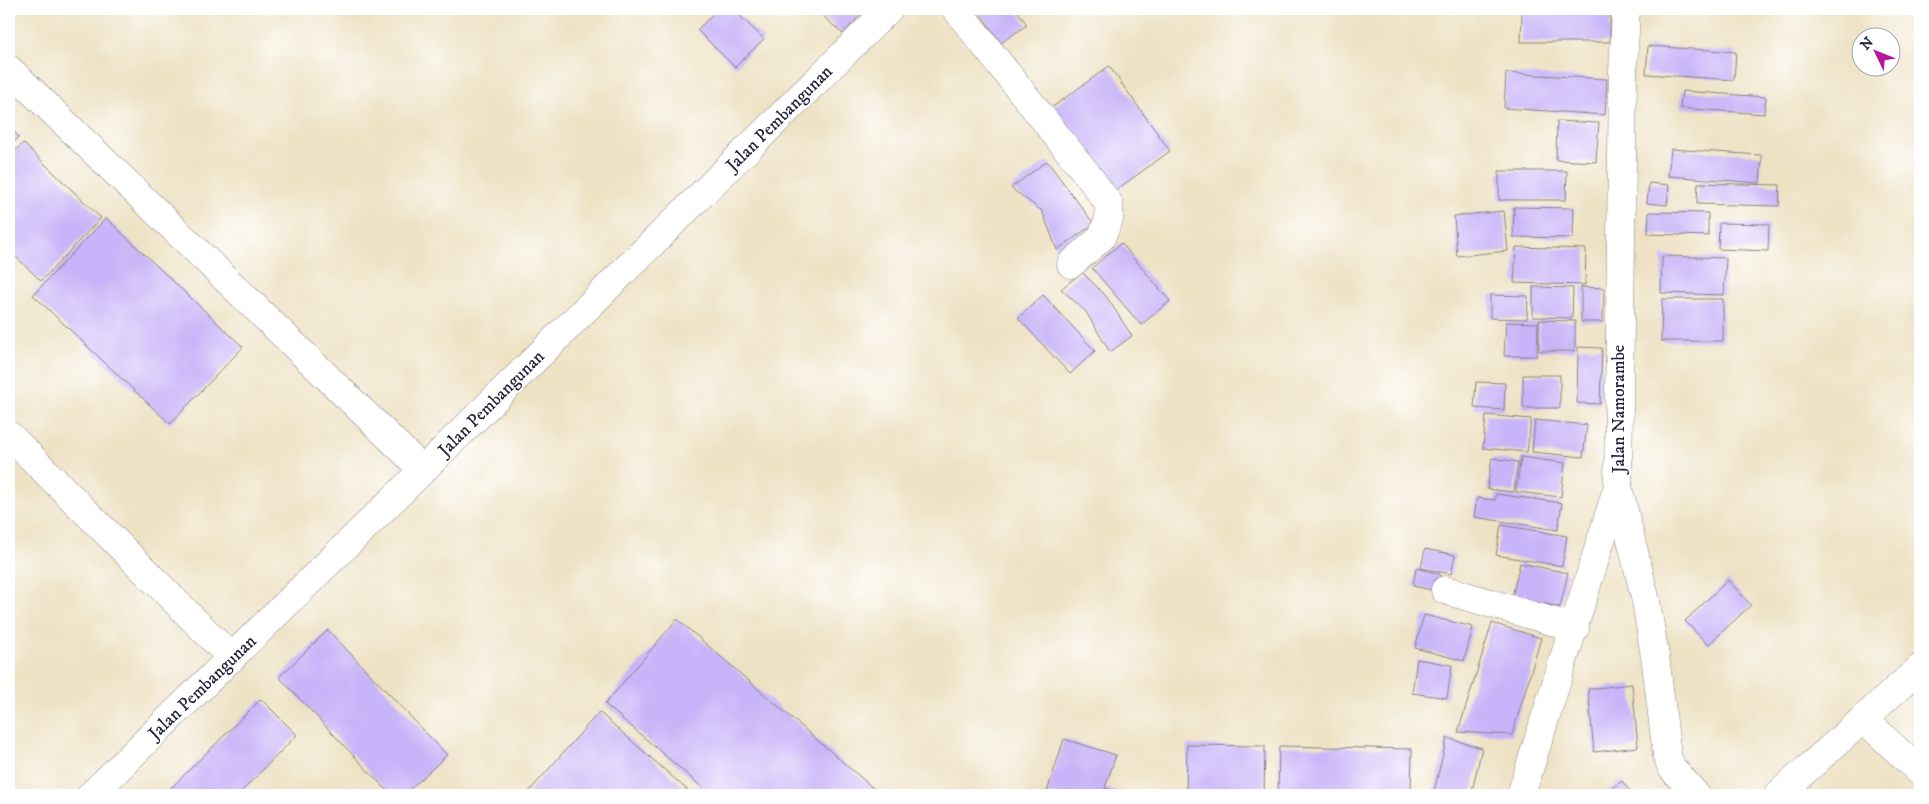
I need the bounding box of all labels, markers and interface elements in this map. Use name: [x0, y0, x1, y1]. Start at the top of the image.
north arrow: [1852, 28, 1902, 78]
text: N: [1857, 33, 1878, 54]
street label: Jalan Pembangunan: [721, 61, 838, 178]
street label: Jalan Namorambe: [1608, 345, 1630, 475]
street label: Jalan Pembangunan: [433, 346, 550, 463]
street label: Jalan Pembangunan: [143, 630, 262, 746]

